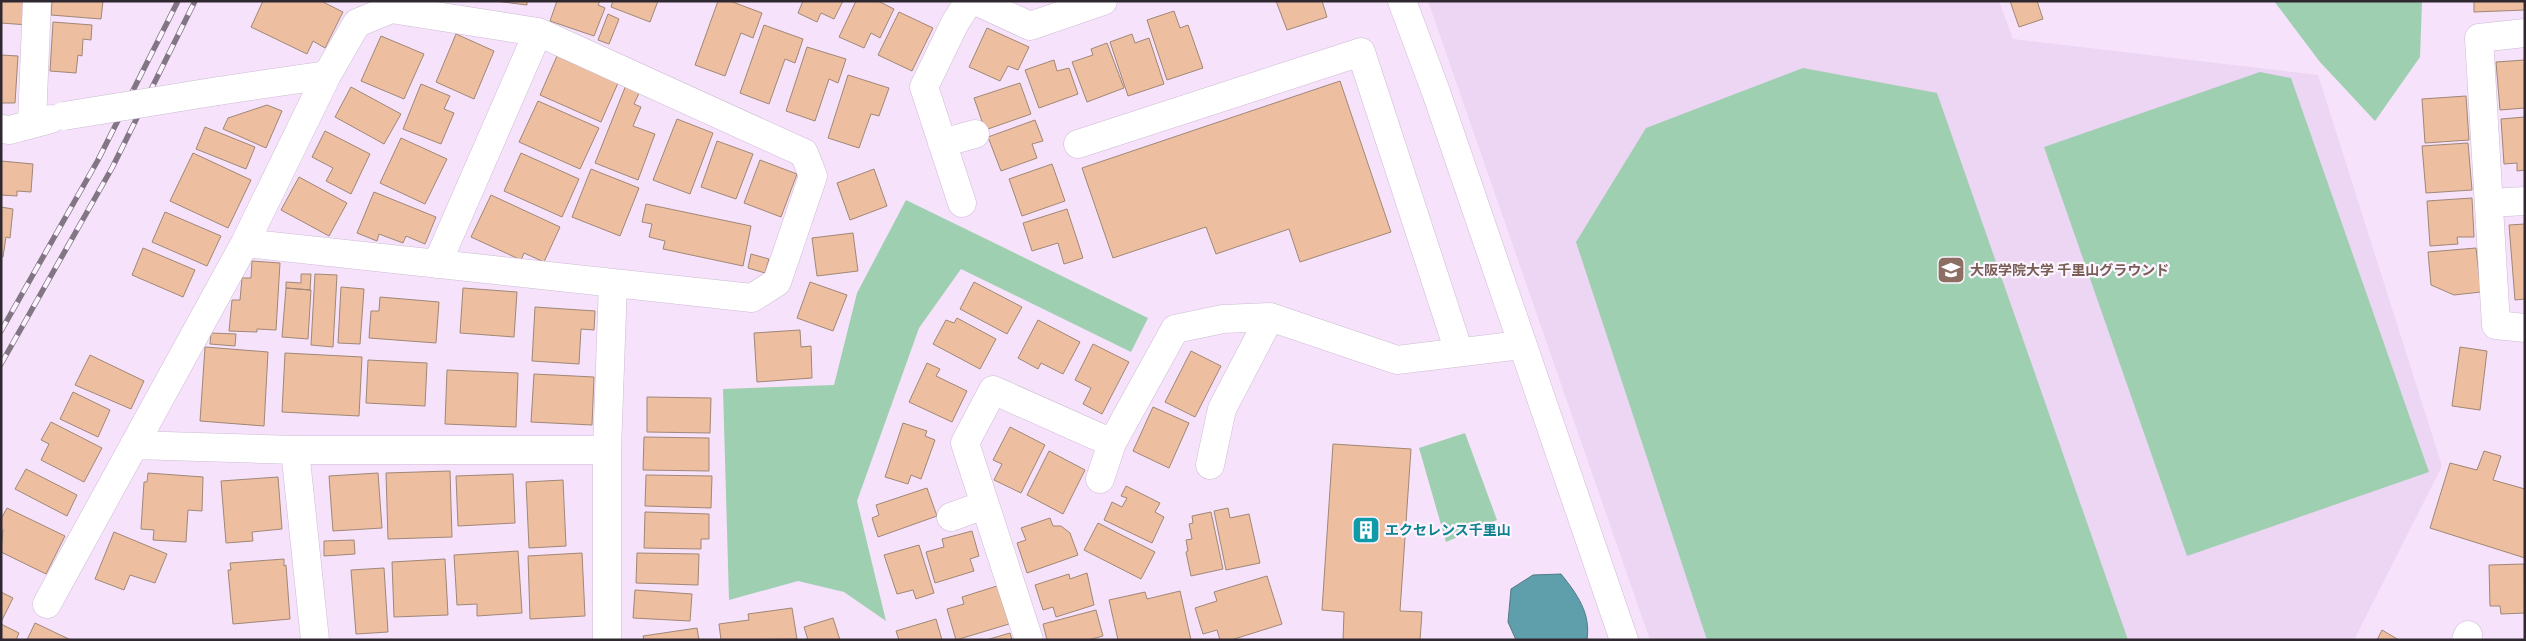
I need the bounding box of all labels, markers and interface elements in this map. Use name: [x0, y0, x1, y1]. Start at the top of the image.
school or university icon: 大阪学院大学 千里山グラウンド: [1936, 255, 1966, 285]
place label: 大阪学院大学 千里山グラウンド: [1970, 262, 2169, 278]
building icon: エクセレンス千里山: [1351, 515, 1381, 545]
place label: エクセレンス千里山: [1385, 522, 1511, 538]

